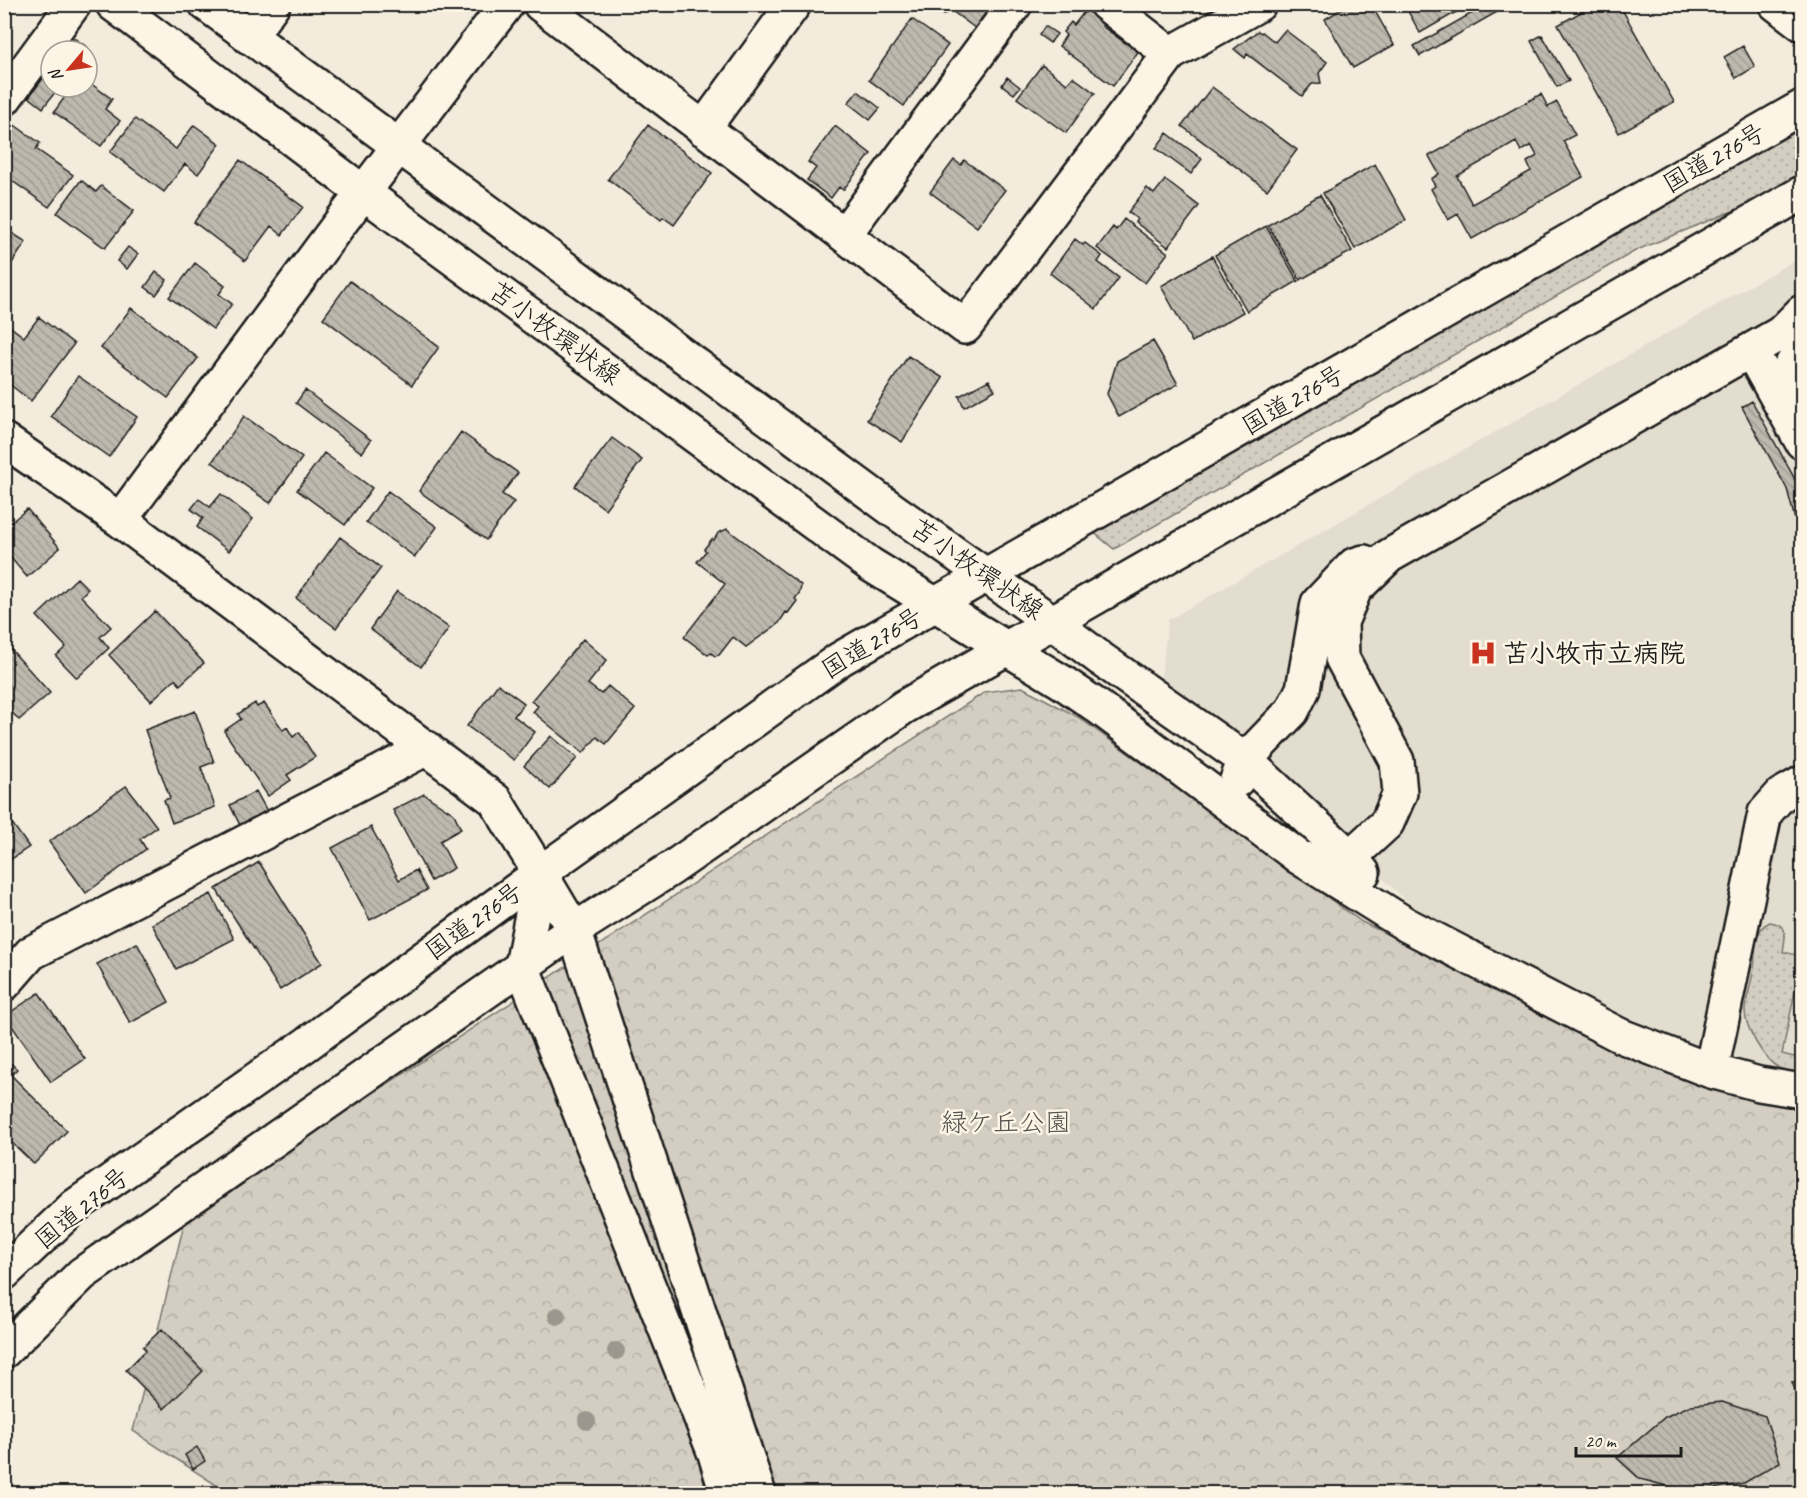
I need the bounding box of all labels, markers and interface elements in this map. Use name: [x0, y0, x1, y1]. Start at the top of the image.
north arrow: [39, 39, 99, 99]
text: N: [44, 64, 68, 85]
street label: 国道276号: [1657, 115, 1771, 201]
street label: 苫小牧環状線: [482, 274, 628, 392]
street label: 国道276号: [1236, 357, 1350, 443]
street label: 苫小牧環状線: [904, 511, 1050, 627]
street label: 国道276号: [815, 600, 929, 686]
place label: 苫小牧市立病院: [1503, 637, 1685, 670]
hospital icon: 苫小牧市立病院: [1468, 638, 1498, 668]
street label: 国道276号: [419, 874, 529, 968]
park label: 緑ケ丘公園: [941, 1106, 1071, 1139]
street label: 国道276号: [28, 1160, 136, 1256]
scale bar: [1576, 1420, 1681, 1458]
text: 20 m: [1585, 1430, 1618, 1452]

